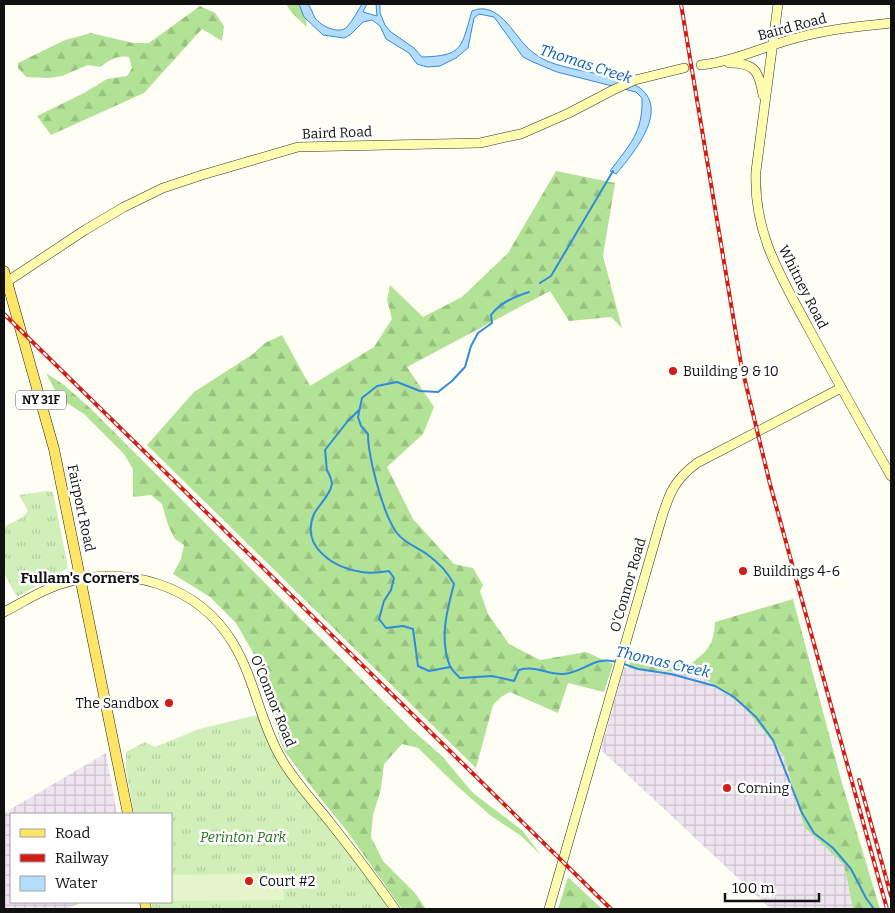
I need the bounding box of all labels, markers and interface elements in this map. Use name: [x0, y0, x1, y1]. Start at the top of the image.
street label: Baird Road: [756, 10, 828, 44]
water label: Thomas Creek: [538, 41, 635, 88]
street label: Baird Road: [302, 123, 372, 143]
street label: Whitney Road: [775, 242, 831, 332]
place label: Building 9 & 10: [683, 363, 779, 380]
marker: Building 9 & 10: [667, 365, 679, 377]
road number: NY 31F: [16, 390, 66, 410]
street label: Fairport Road: [63, 463, 99, 553]
street label: O'Connor Road: [606, 536, 650, 634]
place label: Buildings 4-6: [753, 563, 840, 580]
marker: Buildings 4-6: [737, 565, 749, 577]
district label: Fullam's Corners: [21, 569, 139, 587]
water label: Thomas Creek: [614, 642, 713, 682]
street label: O'Connor Road: [247, 653, 299, 749]
place label: The Sandbox: [75, 695, 159, 712]
marker: The Sandbox: [163, 697, 175, 709]
place label: Corning: [737, 780, 790, 797]
marker: Corning: [721, 782, 733, 794]
legend: [10, 813, 172, 903]
text: Road: [55, 824, 90, 842]
park label: Perinton Park: [200, 829, 286, 846]
text: Railway: [55, 849, 109, 867]
scale bar: [725, 870, 819, 902]
place label: Court #2: [259, 873, 315, 890]
text: Water: [55, 874, 98, 892]
marker: Court #2: [243, 875, 255, 887]
text: 100 m: [732, 879, 775, 897]

